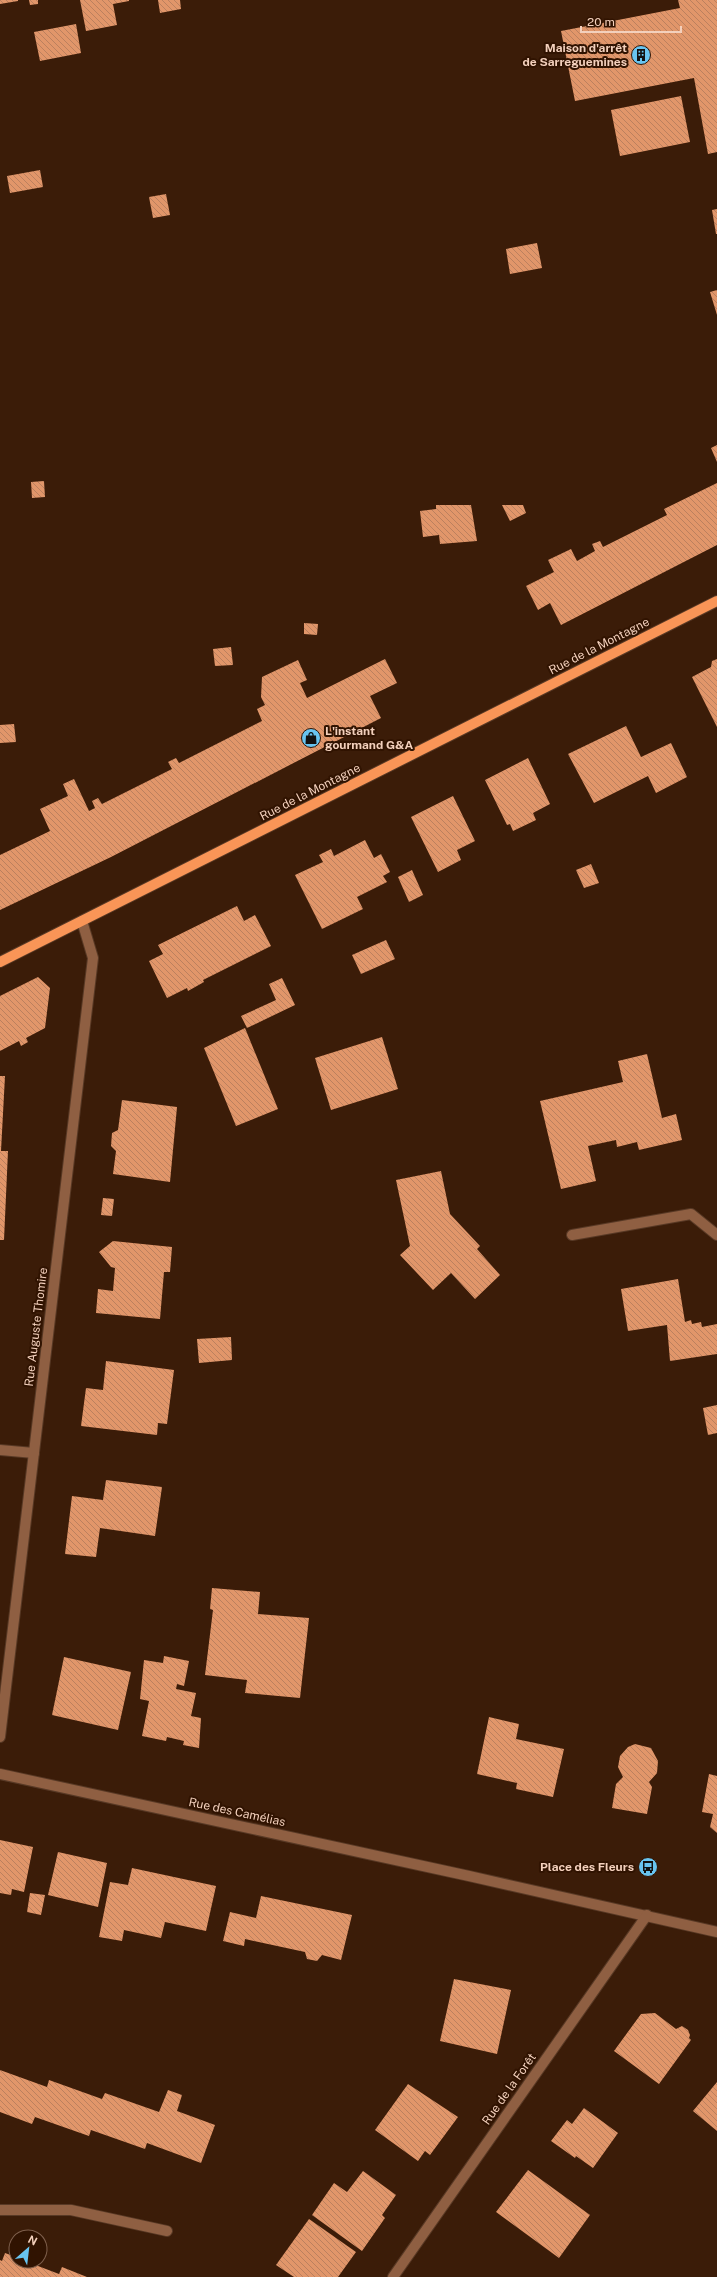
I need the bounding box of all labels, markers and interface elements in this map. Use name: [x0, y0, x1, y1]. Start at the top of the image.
scale bar: [581, 8, 681, 34]
text: 20 m: [587, 15, 615, 29]
place label: Maison d'arrêt de Sarreguemines: [523, 41, 627, 69]
building icon: Maison d'arrêt de Sarreguemines: [630, 44, 652, 66]
street label: Rue de la Montagne: [546, 615, 652, 677]
place label: L'instant gourmand G&A: [325, 724, 414, 752]
shop icon: L'instant gourmand G&A: [300, 727, 322, 749]
street label: Rue de la Montagne: [257, 761, 363, 823]
street label: Rue Auguste Thomire: [22, 1266, 50, 1387]
street label: Rue des Camélias: [187, 1795, 287, 1829]
bus stop icon: Place des Fleurs: [637, 1856, 659, 1878]
place label: Place des Fleurs: [540, 1860, 634, 1874]
street label: Rue de la Forêt: [479, 2050, 539, 2127]
north arrow: [8, 2229, 48, 2269]
text: N: [26, 2233, 39, 2247]

